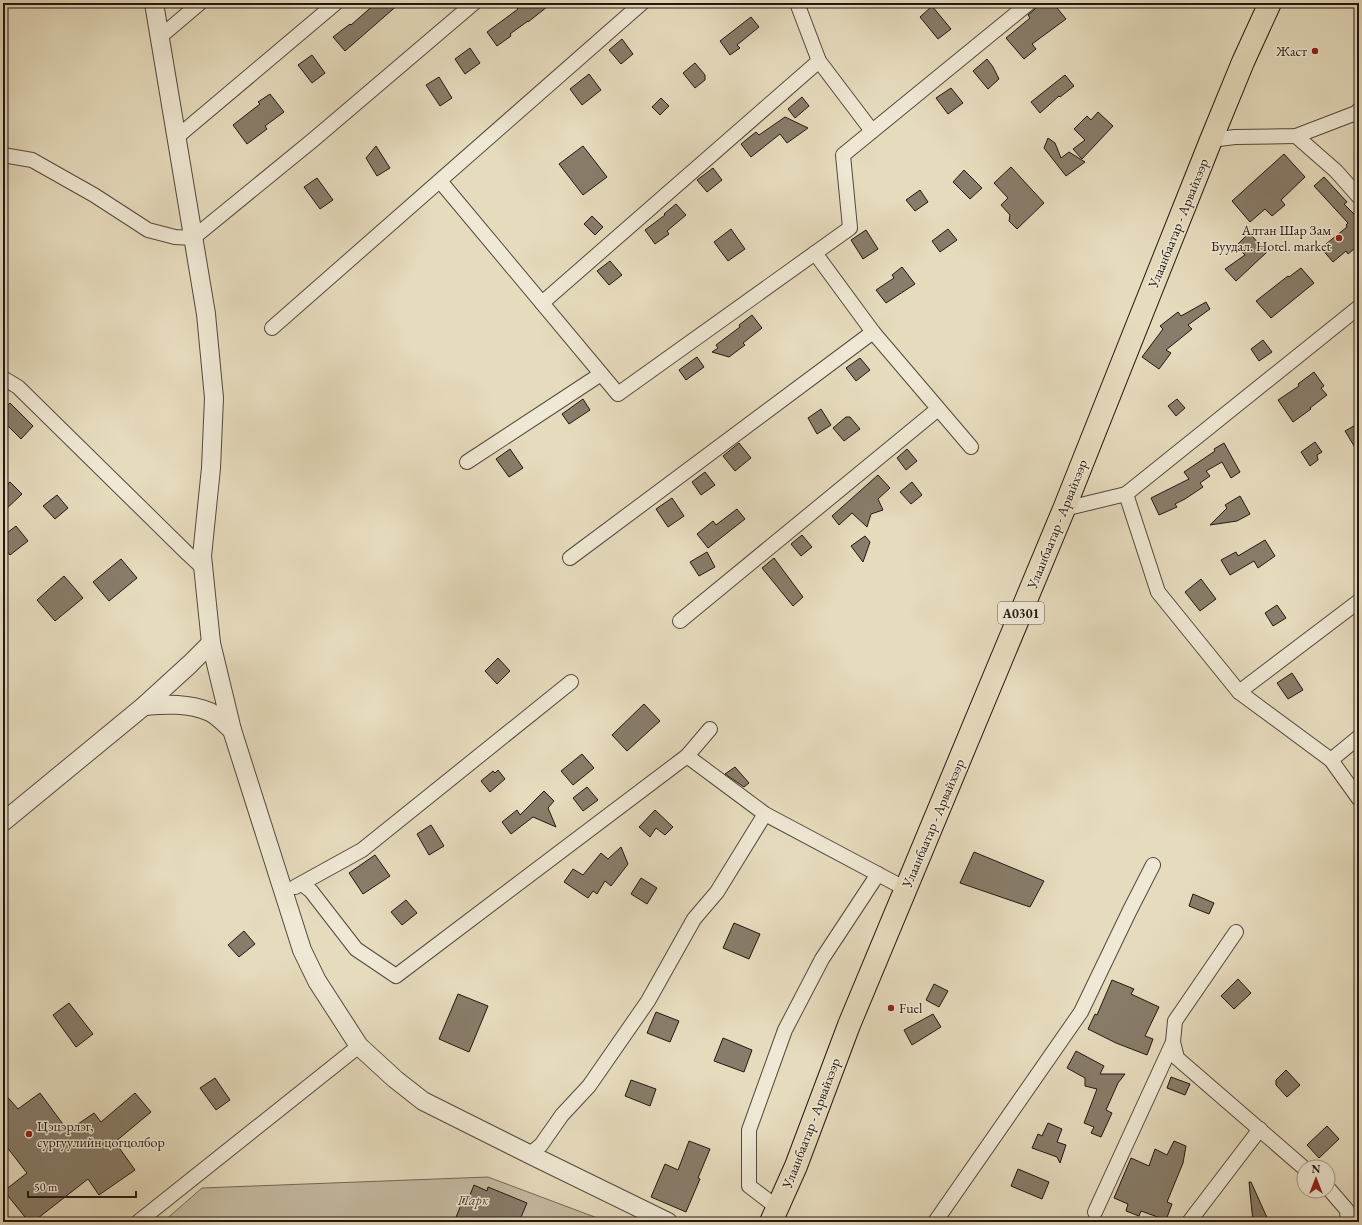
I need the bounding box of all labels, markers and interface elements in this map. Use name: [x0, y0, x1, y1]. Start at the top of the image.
place label: Жаст: [1275, 42, 1307, 60]
marker: Жаст: [1310, 46, 1320, 56]
street label: Улаанбаатар - Арвайхээр: [1143, 155, 1212, 291]
place label: Алтан Шар Зам Буудал. Hotel. market: [1211, 221, 1332, 255]
marker: Алтан Шар Зам Буудал. Hotel. market: [1334, 233, 1344, 243]
street label: Улаанбаатар - Арвайхээр: [1022, 456, 1091, 592]
road number: A0301: [998, 602, 1044, 624]
street label: Улаанбаатар - Арвайхээр: [897, 756, 968, 891]
place label: Fuel: [899, 999, 923, 1017]
marker: Fuel: [886, 1003, 896, 1013]
street label: Улаанбаатар - Арвайхээр: [777, 1055, 844, 1192]
place label: Цэцэрлэг, сургуулийн цогцолбор: [37, 1117, 165, 1151]
marker: Цэцэрлэг, сургуулийн цогцолбор: [24, 1129, 34, 1139]
north arrow: [1296, 1159, 1336, 1199]
text: N: [1312, 1162, 1321, 1176]
scale bar: [28, 1173, 136, 1199]
text: 50 m: [34, 1179, 58, 1195]
park label: Парк: [457, 1191, 489, 1209]

